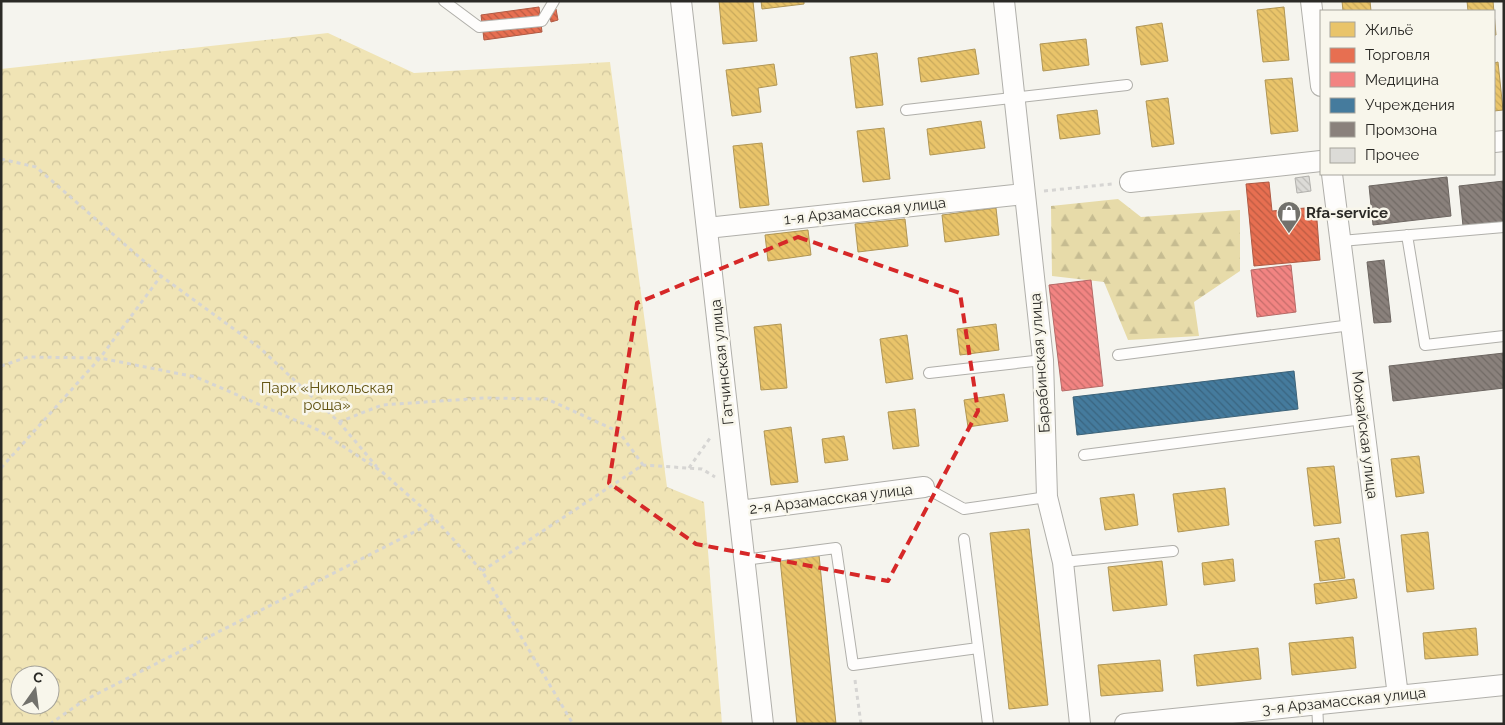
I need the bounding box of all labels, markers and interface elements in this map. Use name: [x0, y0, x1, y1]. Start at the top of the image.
legend: [1320, 10, 1495, 175]
text: Жильё: [1365, 21, 1414, 39]
text: Торговля: [1365, 46, 1430, 64]
text: Медицина: [1365, 71, 1439, 89]
text: Учреждения: [1365, 96, 1455, 114]
text: Промзона: [1365, 121, 1437, 139]
text: Прочее: [1365, 146, 1419, 164]
street label: 1-я Арзамасская улица: [783, 194, 947, 228]
shop icon: Rfa-service: [1276, 200, 1302, 234]
place label: Rfa-service: [1306, 204, 1388, 222]
street label: Барабинская улица: [1026, 293, 1054, 433]
street label: Гатчинская улица: [706, 298, 738, 426]
street label: Можайская улица: [1348, 370, 1382, 500]
park label: Парк «Никольская роща»: [261, 379, 393, 414]
street label: 2-я Арзамасская улица: [748, 480, 914, 518]
north arrow: [10, 665, 60, 715]
text: С: [32, 668, 45, 686]
street label: 3-я Арзамасская улица: [1261, 683, 1427, 719]

